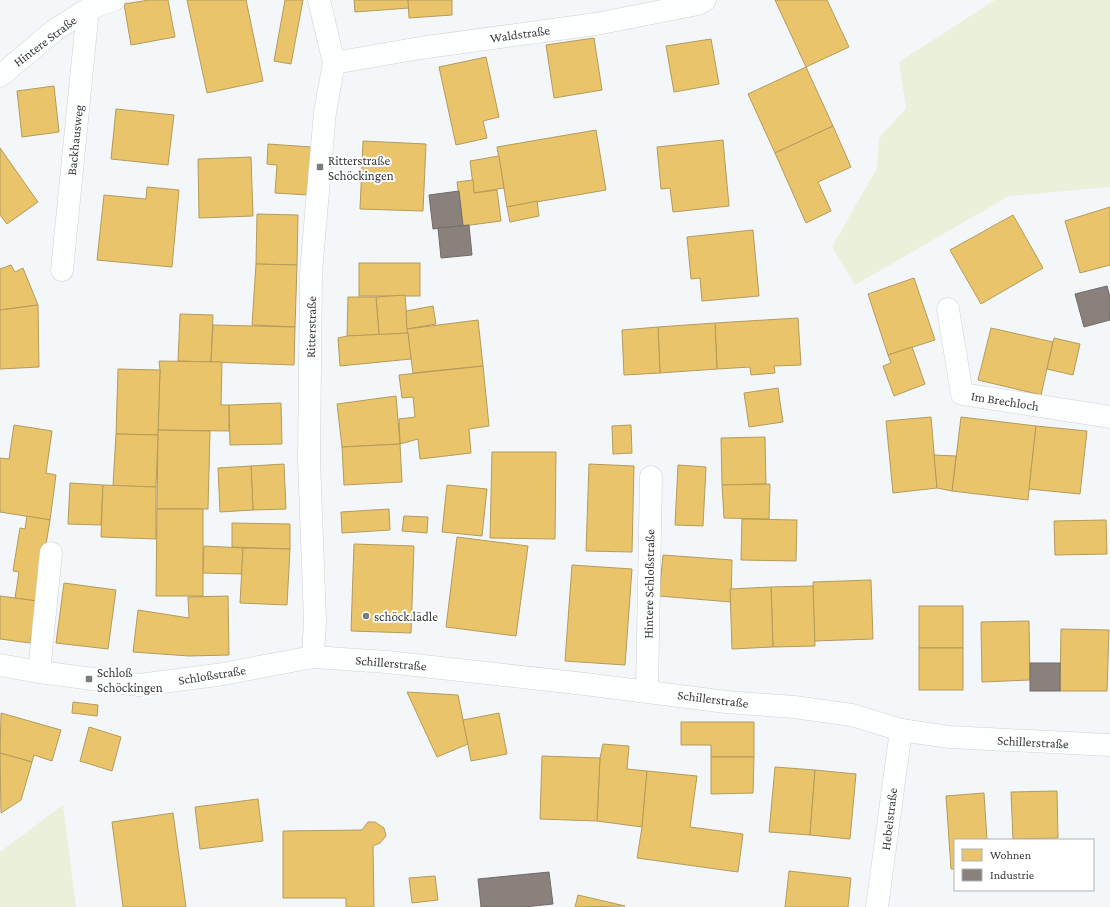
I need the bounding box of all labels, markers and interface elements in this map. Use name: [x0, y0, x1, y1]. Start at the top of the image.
street label: Hintere Straße: [11, 12, 80, 70]
street label: Waldstraße: [489, 22, 551, 46]
street label: Backhausweg: [64, 103, 86, 176]
place label: Ritterstraße Schöckingen: [328, 153, 394, 183]
marker: Ritterstraße Schöckingen: [315, 162, 325, 172]
street label: Ritterstraße: [303, 296, 319, 358]
street label: Im Brechloch: [970, 388, 1040, 414]
street label: Hintere Schloßstraße: [641, 529, 657, 639]
place label: schöck.lädle: [374, 609, 438, 624]
marker: schöck.lädle: [361, 611, 371, 621]
street label: Schillerstraße: [355, 652, 428, 674]
street label: Schloßstraße: [177, 662, 247, 688]
place label: Schloß Schöckingen: [97, 665, 163, 695]
marker: Schloß Schöckingen: [84, 674, 94, 684]
street label: Schillerstraße: [677, 687, 750, 711]
street label: Schillerstraße: [997, 733, 1069, 751]
street label: Hebelstraße: [878, 787, 900, 851]
legend: [954, 839, 1094, 891]
text: Wohnen: [990, 848, 1032, 862]
text: Industrie: [990, 868, 1034, 882]

